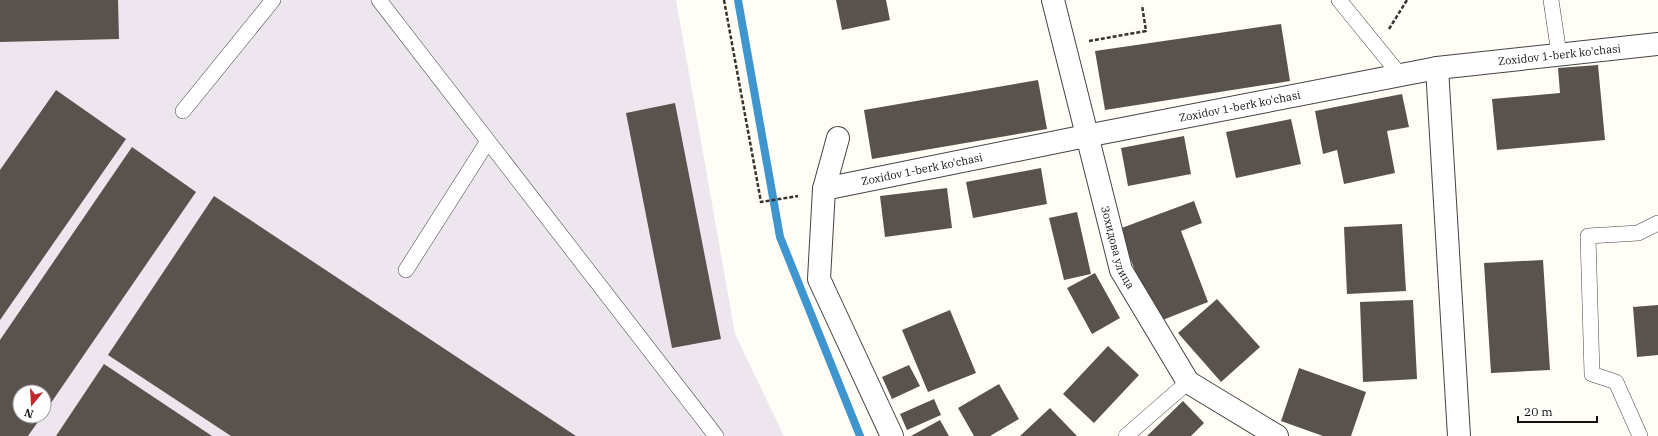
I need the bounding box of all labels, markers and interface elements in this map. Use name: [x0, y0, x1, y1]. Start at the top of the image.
street label: Zoxidov 1-berk ko'chasi: [1497, 41, 1622, 68]
street label: Zoxidov 1-berk ko'chasi: [1178, 87, 1302, 125]
street label: Zoxidov 1-berk ko'chasi: [860, 150, 984, 188]
street label: Зохидова улица: [1098, 205, 1138, 291]
north arrow: [12, 384, 52, 424]
scale bar: [1518, 398, 1597, 424]
text: 20 m: [1524, 404, 1553, 419]
text: N: [22, 405, 35, 422]

